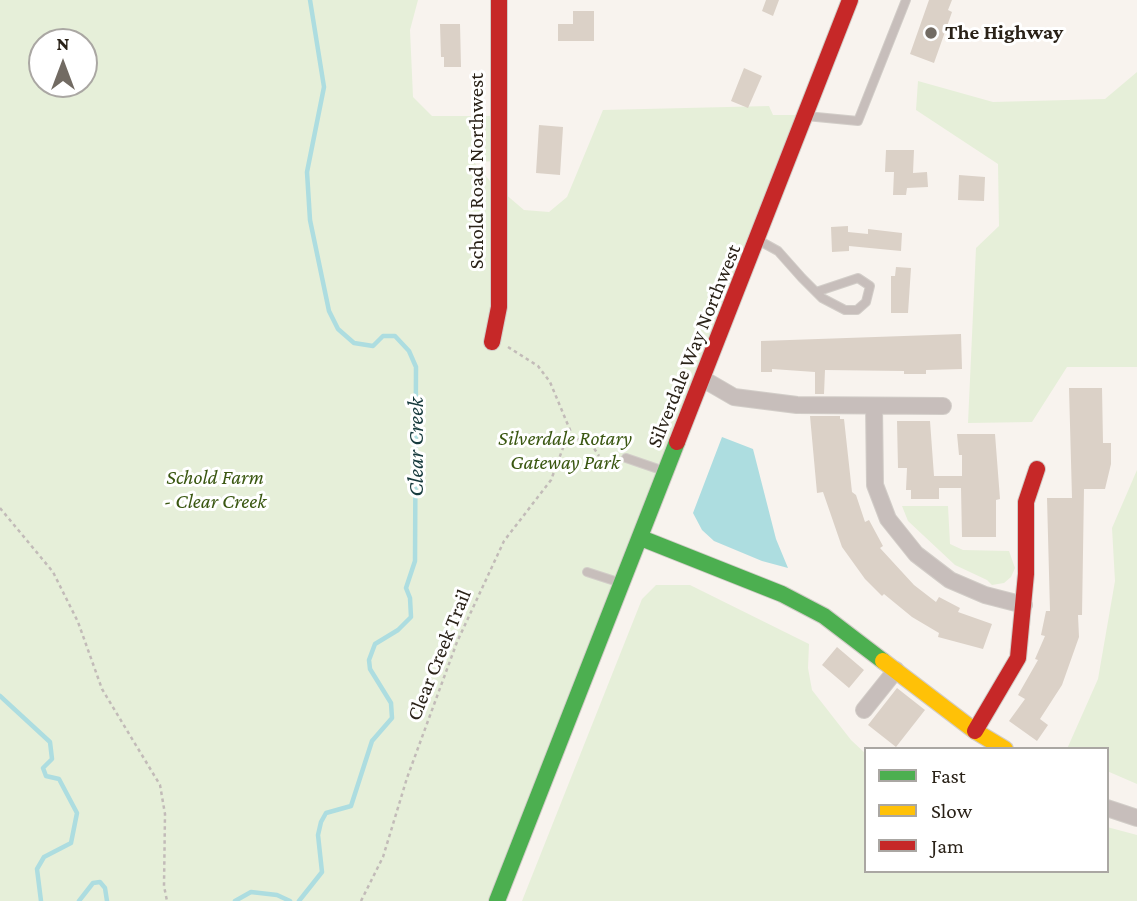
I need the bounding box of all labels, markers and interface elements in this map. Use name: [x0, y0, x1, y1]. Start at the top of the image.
place label: The Highway: [945, 20, 1063, 46]
marker: The Highway: [923, 25, 939, 41]
north arrow: [28, 28, 98, 98]
text: N: [57, 33, 69, 54]
street label: Schold Road Northwest: [464, 73, 490, 269]
street label: Silverdale Way Northwest: [642, 241, 746, 451]
water label: Clear Creek: [402, 397, 430, 497]
park label: Silverdale Rotary Gateway Park: [498, 426, 632, 476]
park label: Schold Farm - Clear Creek: [164, 465, 266, 515]
street label: Clear Creek Trail: [401, 586, 477, 724]
legend: [864, 747, 1109, 873]
text: Fast: [931, 764, 966, 788]
text: Slow: [931, 799, 972, 823]
text: Jam: [931, 834, 964, 858]

